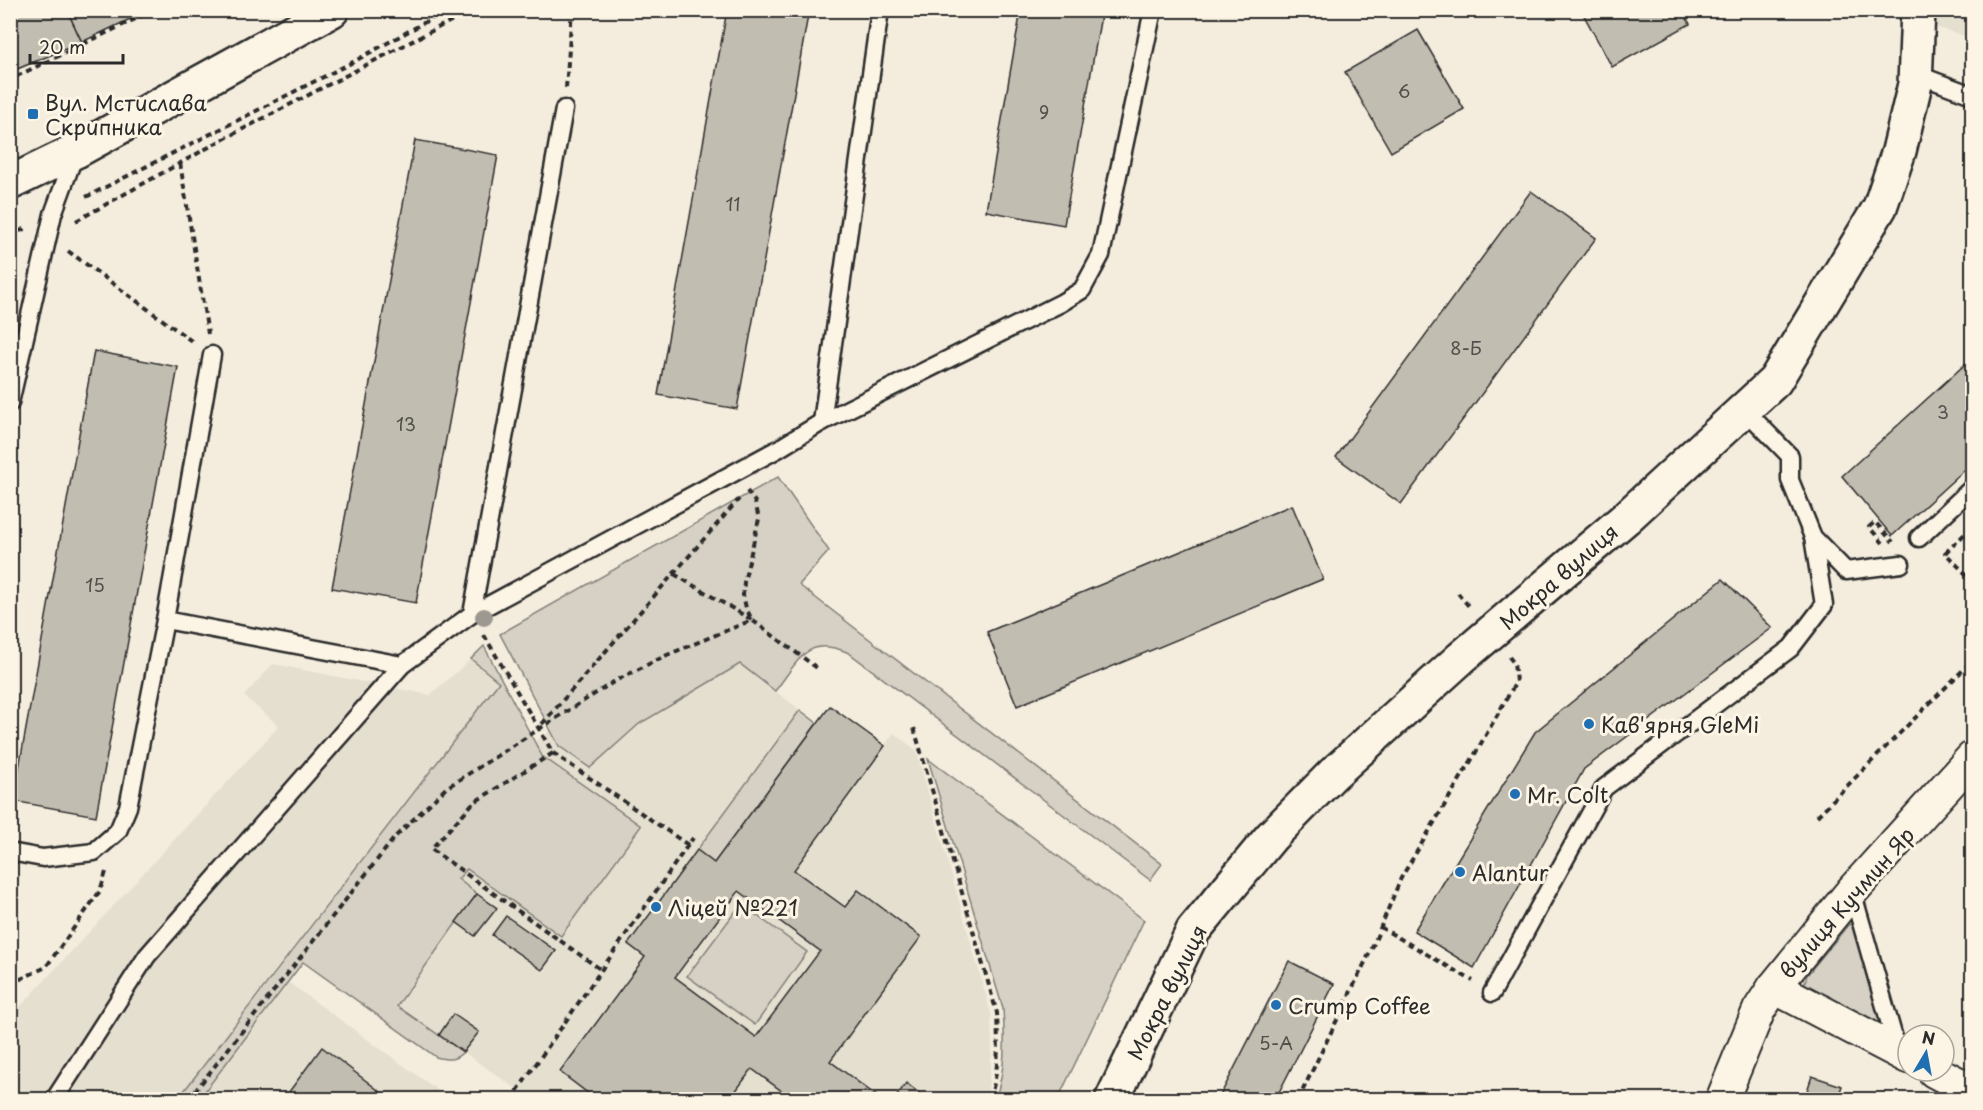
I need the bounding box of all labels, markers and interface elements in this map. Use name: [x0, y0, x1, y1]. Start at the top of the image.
scale bar: [30, 27, 123, 65]
text: 20 m: [39, 33, 85, 60]
house number: 6: [1398, 77, 1410, 104]
place label: Вул. Мстислава Скрипника: [45, 86, 207, 142]
house number: 9: [1039, 98, 1049, 125]
marker: Вул. Мстислава Скрипника: [26, 107, 40, 121]
house number: 11: [725, 190, 741, 217]
house number: 8-Б: [1450, 334, 1482, 361]
house number: 3: [1937, 398, 1949, 425]
house number: 13: [396, 410, 416, 437]
street label: Мокра вулиця: [1492, 515, 1624, 637]
house number: 15: [85, 571, 105, 598]
place label: Кав'ярня GleMi: [1601, 708, 1759, 740]
marker: Кав'ярня GleMi: [1582, 717, 1596, 731]
place label: Mr. Colt: [1527, 778, 1608, 810]
marker: Mr. Colt: [1508, 787, 1522, 801]
street label: вулиця Кучмин Яр: [1771, 819, 1921, 985]
place label: Alantur: [1472, 856, 1549, 888]
marker: Alantur: [1453, 865, 1467, 879]
place label: Ліцей №221: [668, 891, 798, 923]
marker: Ліцей №221: [649, 900, 663, 914]
street label: Мокра вулиця: [1118, 919, 1214, 1065]
place label: Crump Coffee: [1288, 989, 1431, 1021]
marker: Crump Coffee: [1269, 998, 1283, 1012]
north arrow: [1896, 1023, 1956, 1083]
text: N: [1920, 1024, 1937, 1050]
house number: 5-А: [1259, 1029, 1293, 1056]

